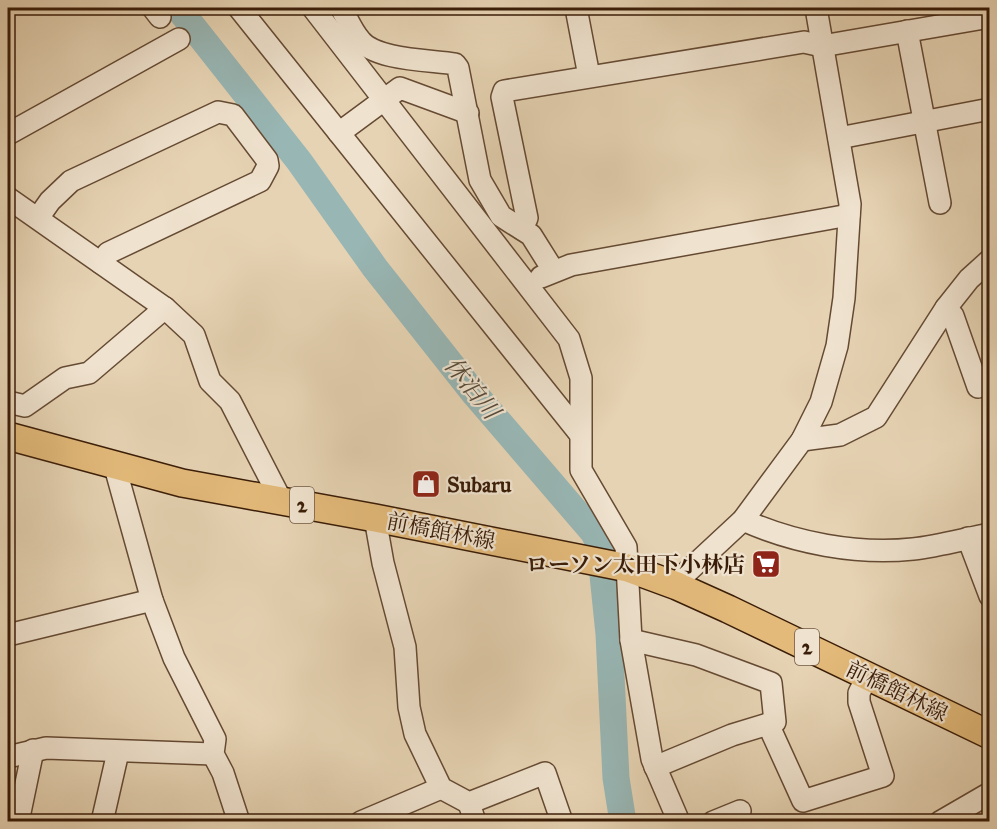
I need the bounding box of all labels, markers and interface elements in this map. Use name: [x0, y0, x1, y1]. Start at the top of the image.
water label: 休泊川: [438, 351, 508, 428]
shop icon: Subaru: [410, 468, 442, 500]
place label: Subaru: [447, 471, 512, 498]
road number: 2: [290, 487, 314, 523]
street label: 前橋館林線: [384, 507, 498, 555]
supermarket icon: ローソン太田下小林店: [750, 548, 782, 580]
place label: ローソン太田下小林店: [526, 551, 745, 578]
road number: 2: [795, 629, 819, 665]
street label: 前橋館林線: [842, 655, 952, 727]

